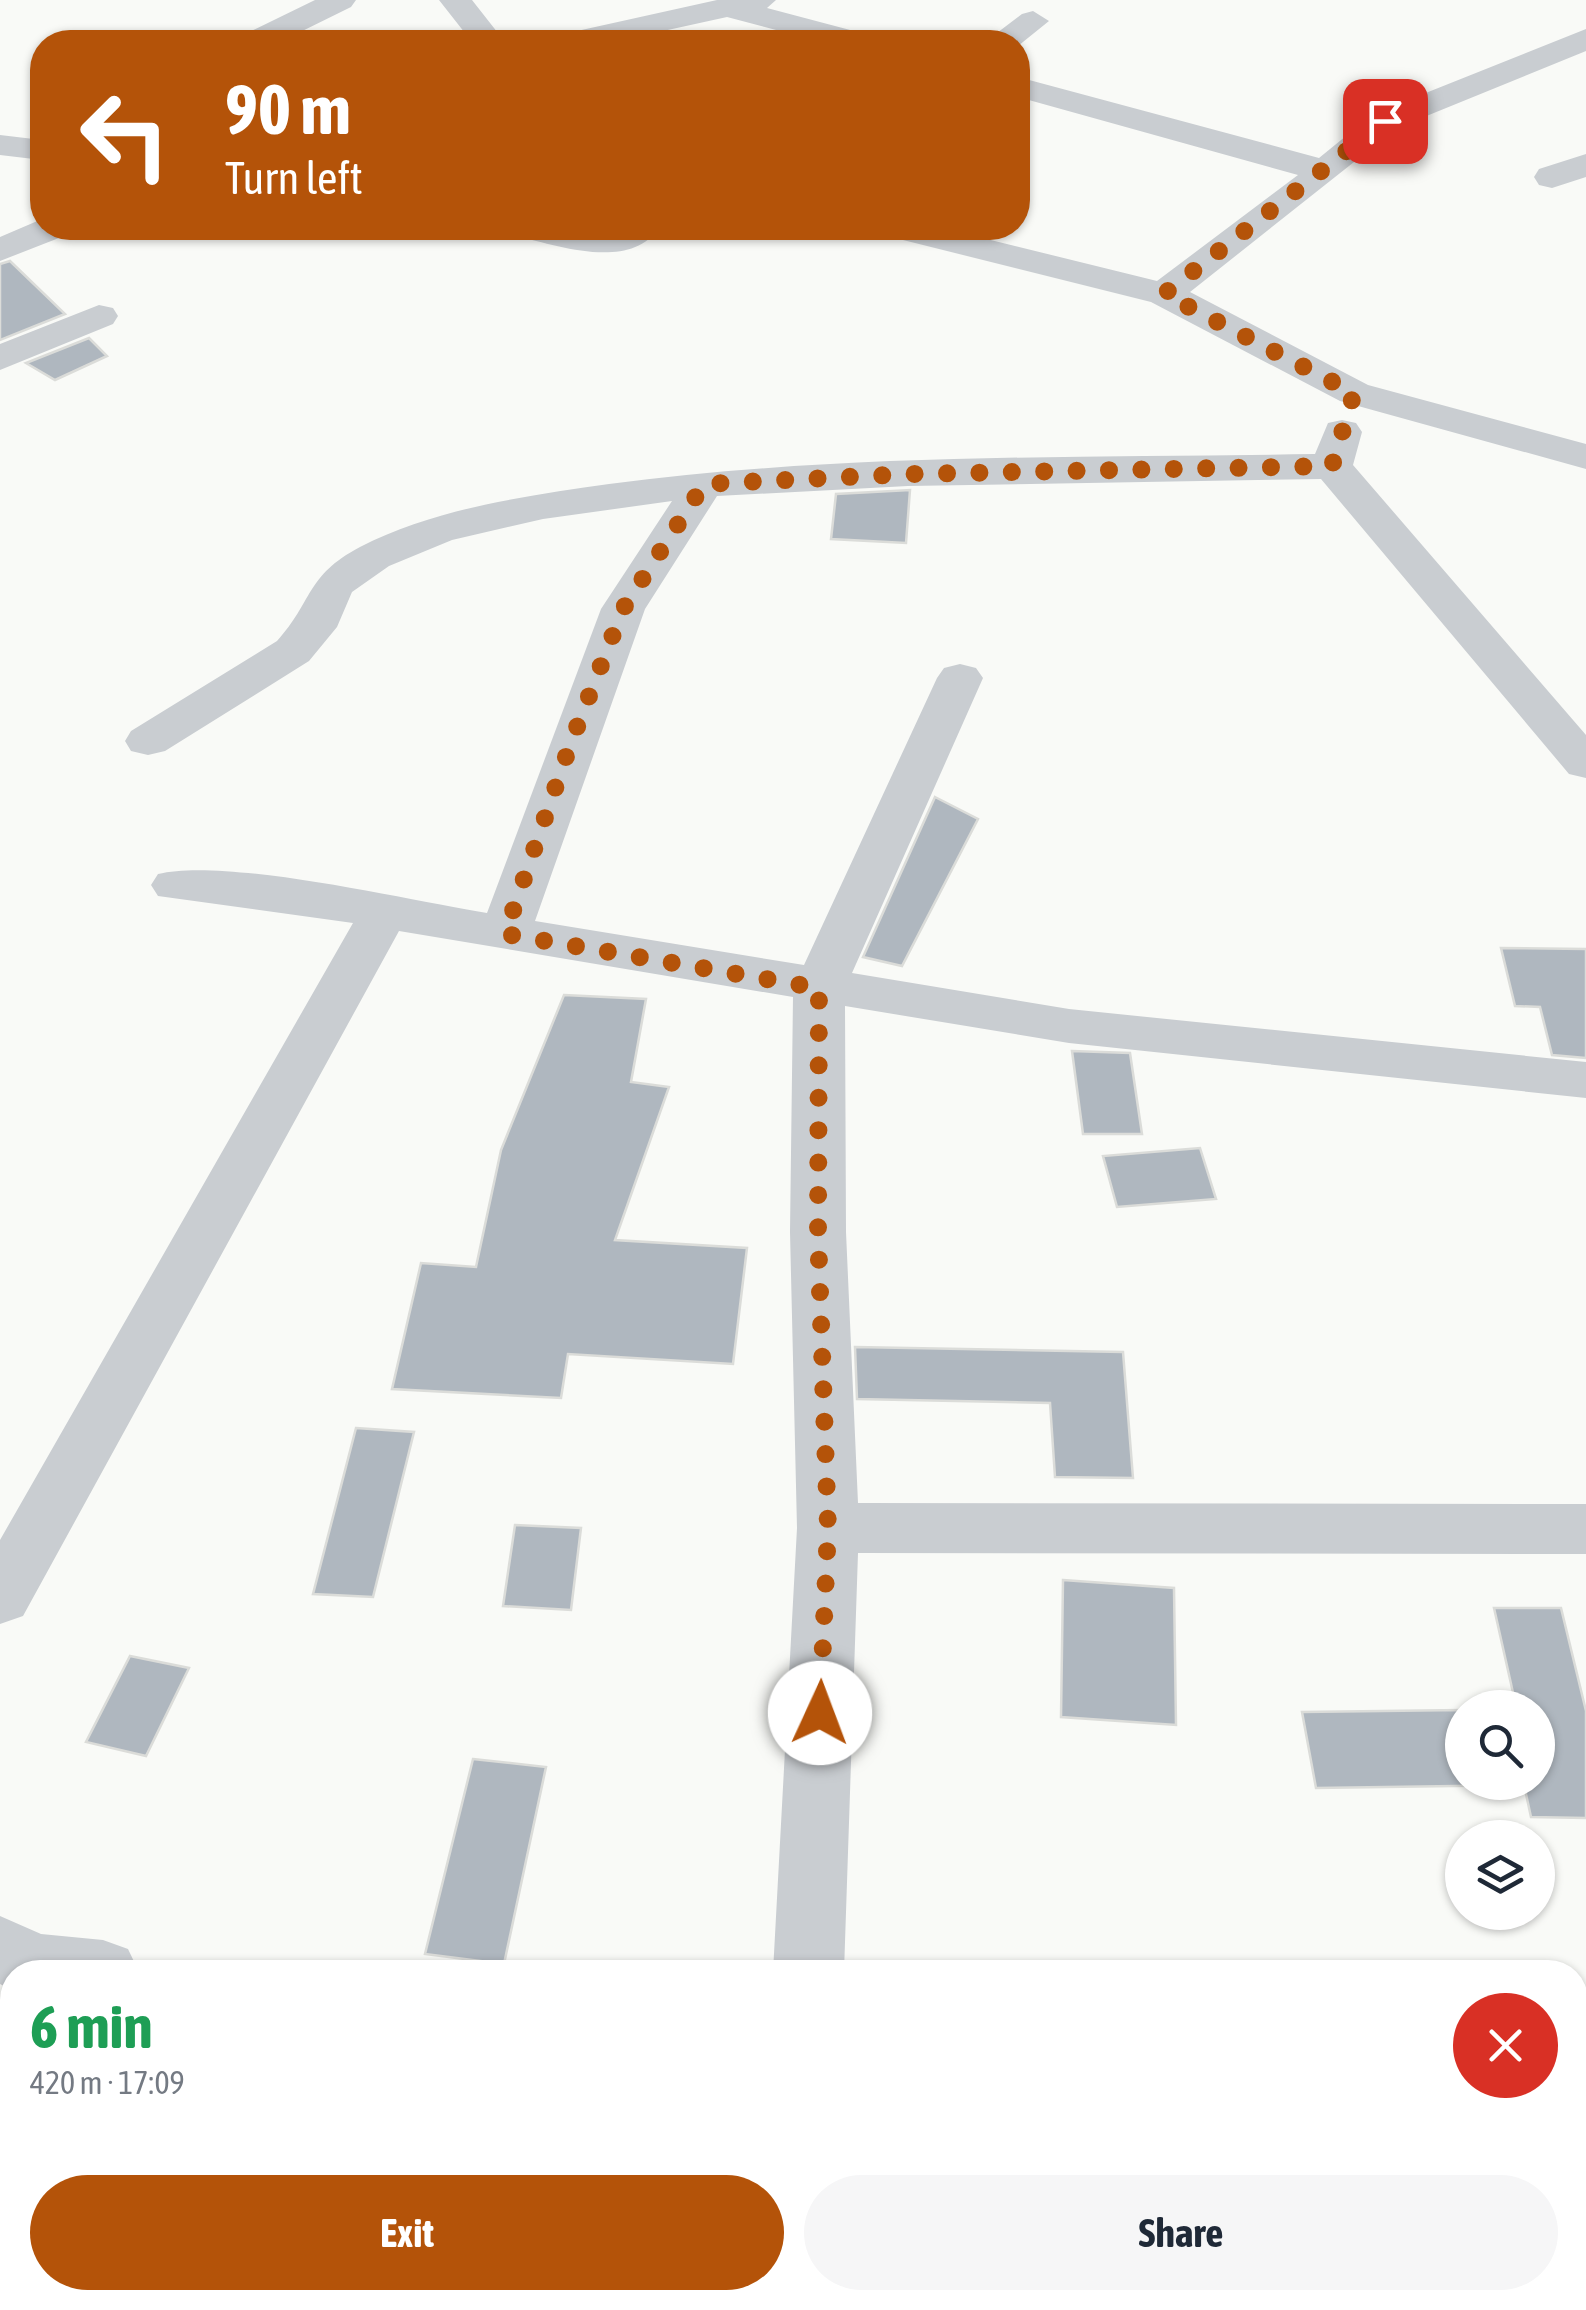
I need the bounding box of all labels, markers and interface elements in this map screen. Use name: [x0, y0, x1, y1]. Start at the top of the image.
text: 90 m: [225, 69, 351, 149]
icon: left: [60, 70, 190, 200]
pin: [1343, 79, 1428, 164]
icon: arrive: [1358, 94, 1413, 149]
text: Turn left: [225, 152, 363, 204]
position arrow: [768, 1661, 872, 1765]
map controls: [1445, 1690, 1555, 1930]
button: search: [1445, 1690, 1555, 1800]
button: layers: [1445, 1820, 1555, 1930]
text: 6 min: [30, 1992, 153, 2061]
button: close: [1453, 1993, 1558, 2098]
text: 420 m · 17:09: [30, 2064, 185, 2101]
button: Exit: [30, 2175, 784, 2290]
button: Share: [804, 2175, 1558, 2290]

